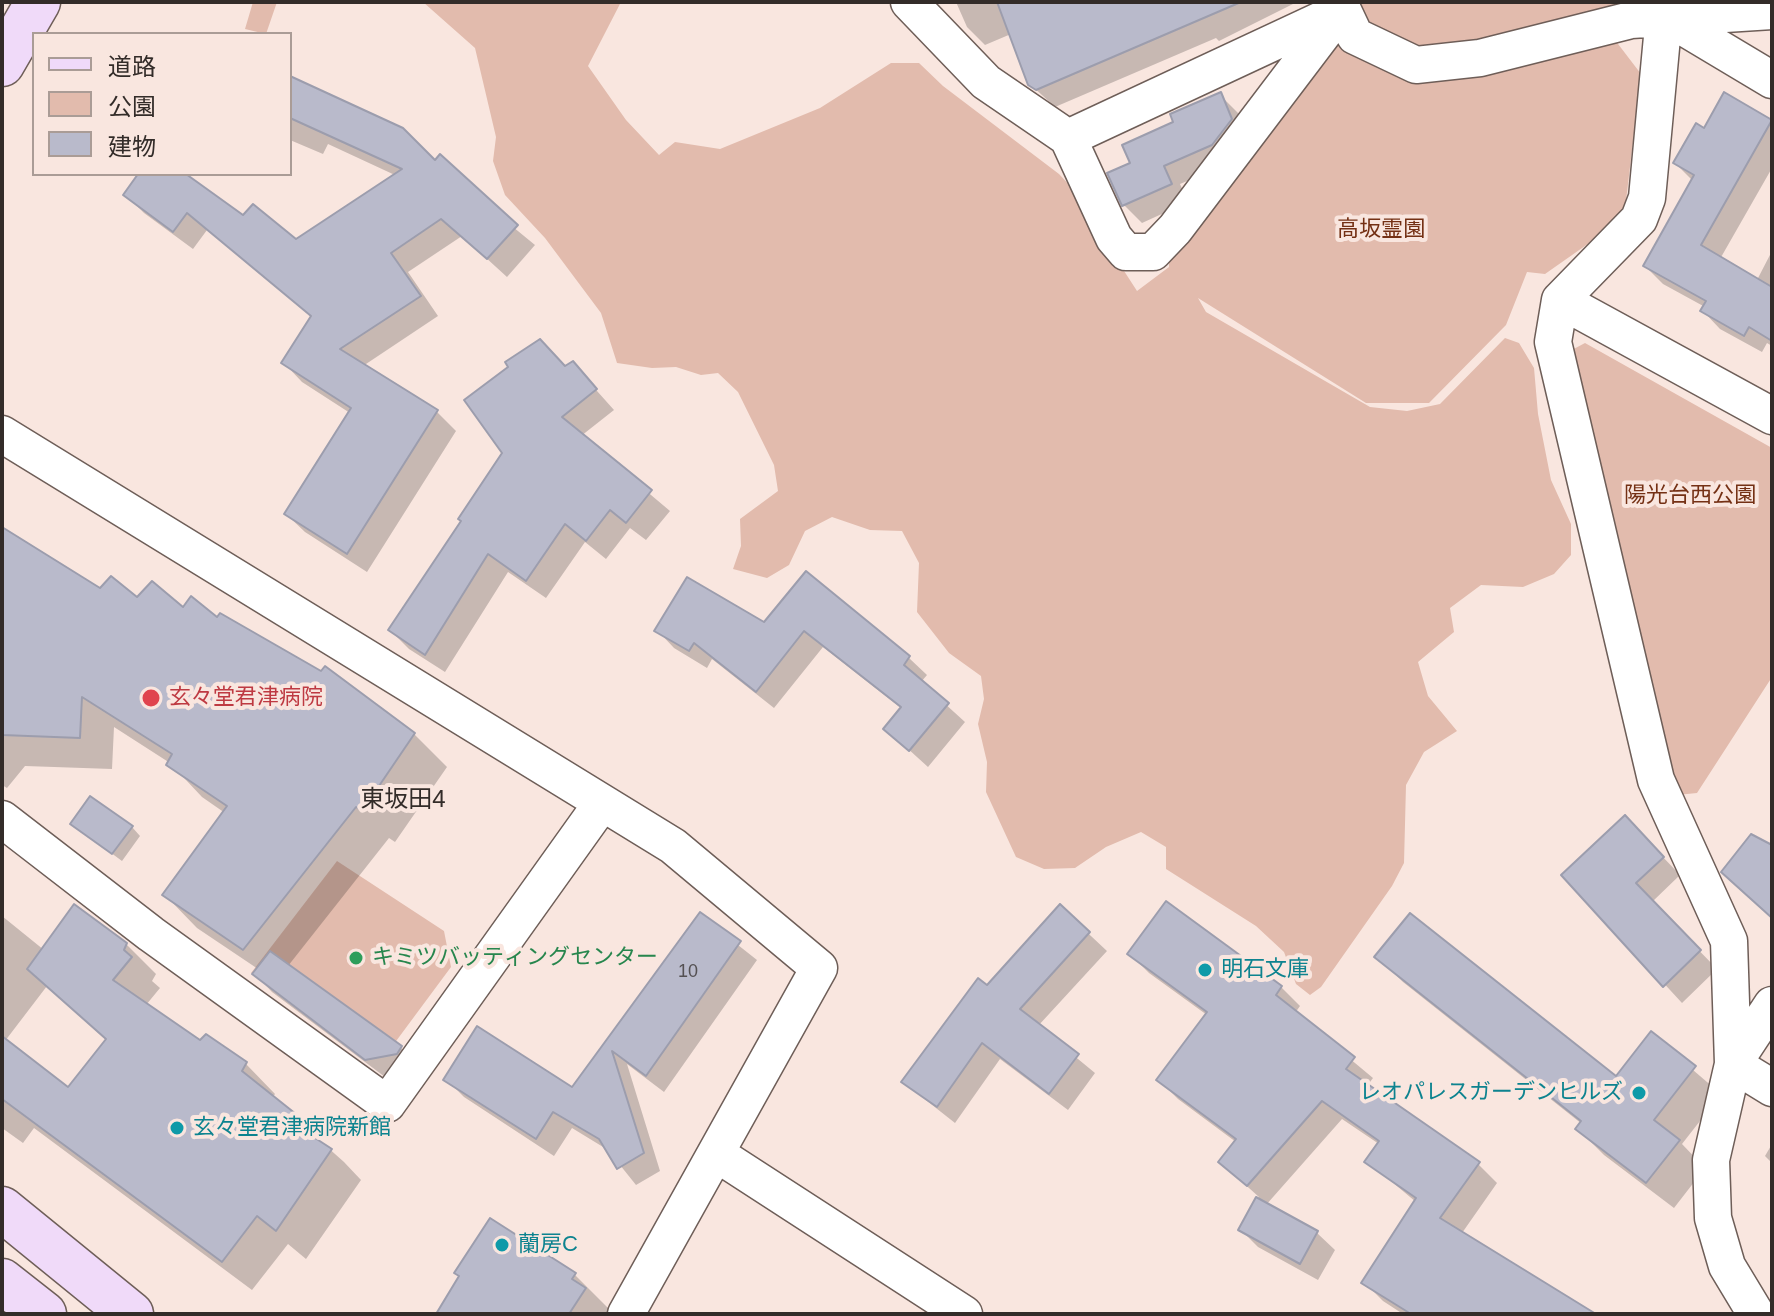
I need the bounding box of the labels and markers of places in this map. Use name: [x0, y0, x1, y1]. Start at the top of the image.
place label: 玄々堂君津病院: [169, 685, 323, 711]
marker: 玄々堂君津病院: [140, 687, 162, 709]
place label: キミツバッティングセンター: [372, 945, 658, 971]
marker: キミツバッティングセンター: [347, 949, 365, 967]
place label: 明石文庫: [1221, 957, 1309, 983]
marker: 明石文庫: [1196, 961, 1214, 979]
place label: レオパレスガーデンヒルズ: [1359, 1080, 1623, 1106]
marker: レオパレスガーデンヒルズ: [1630, 1084, 1648, 1102]
place label: 玄々堂君津病院新館: [193, 1115, 391, 1141]
marker: 玄々堂君津病院新館: [168, 1119, 186, 1137]
place label: 蘭房C: [518, 1232, 578, 1258]
marker: 蘭房C: [493, 1236, 511, 1254]

